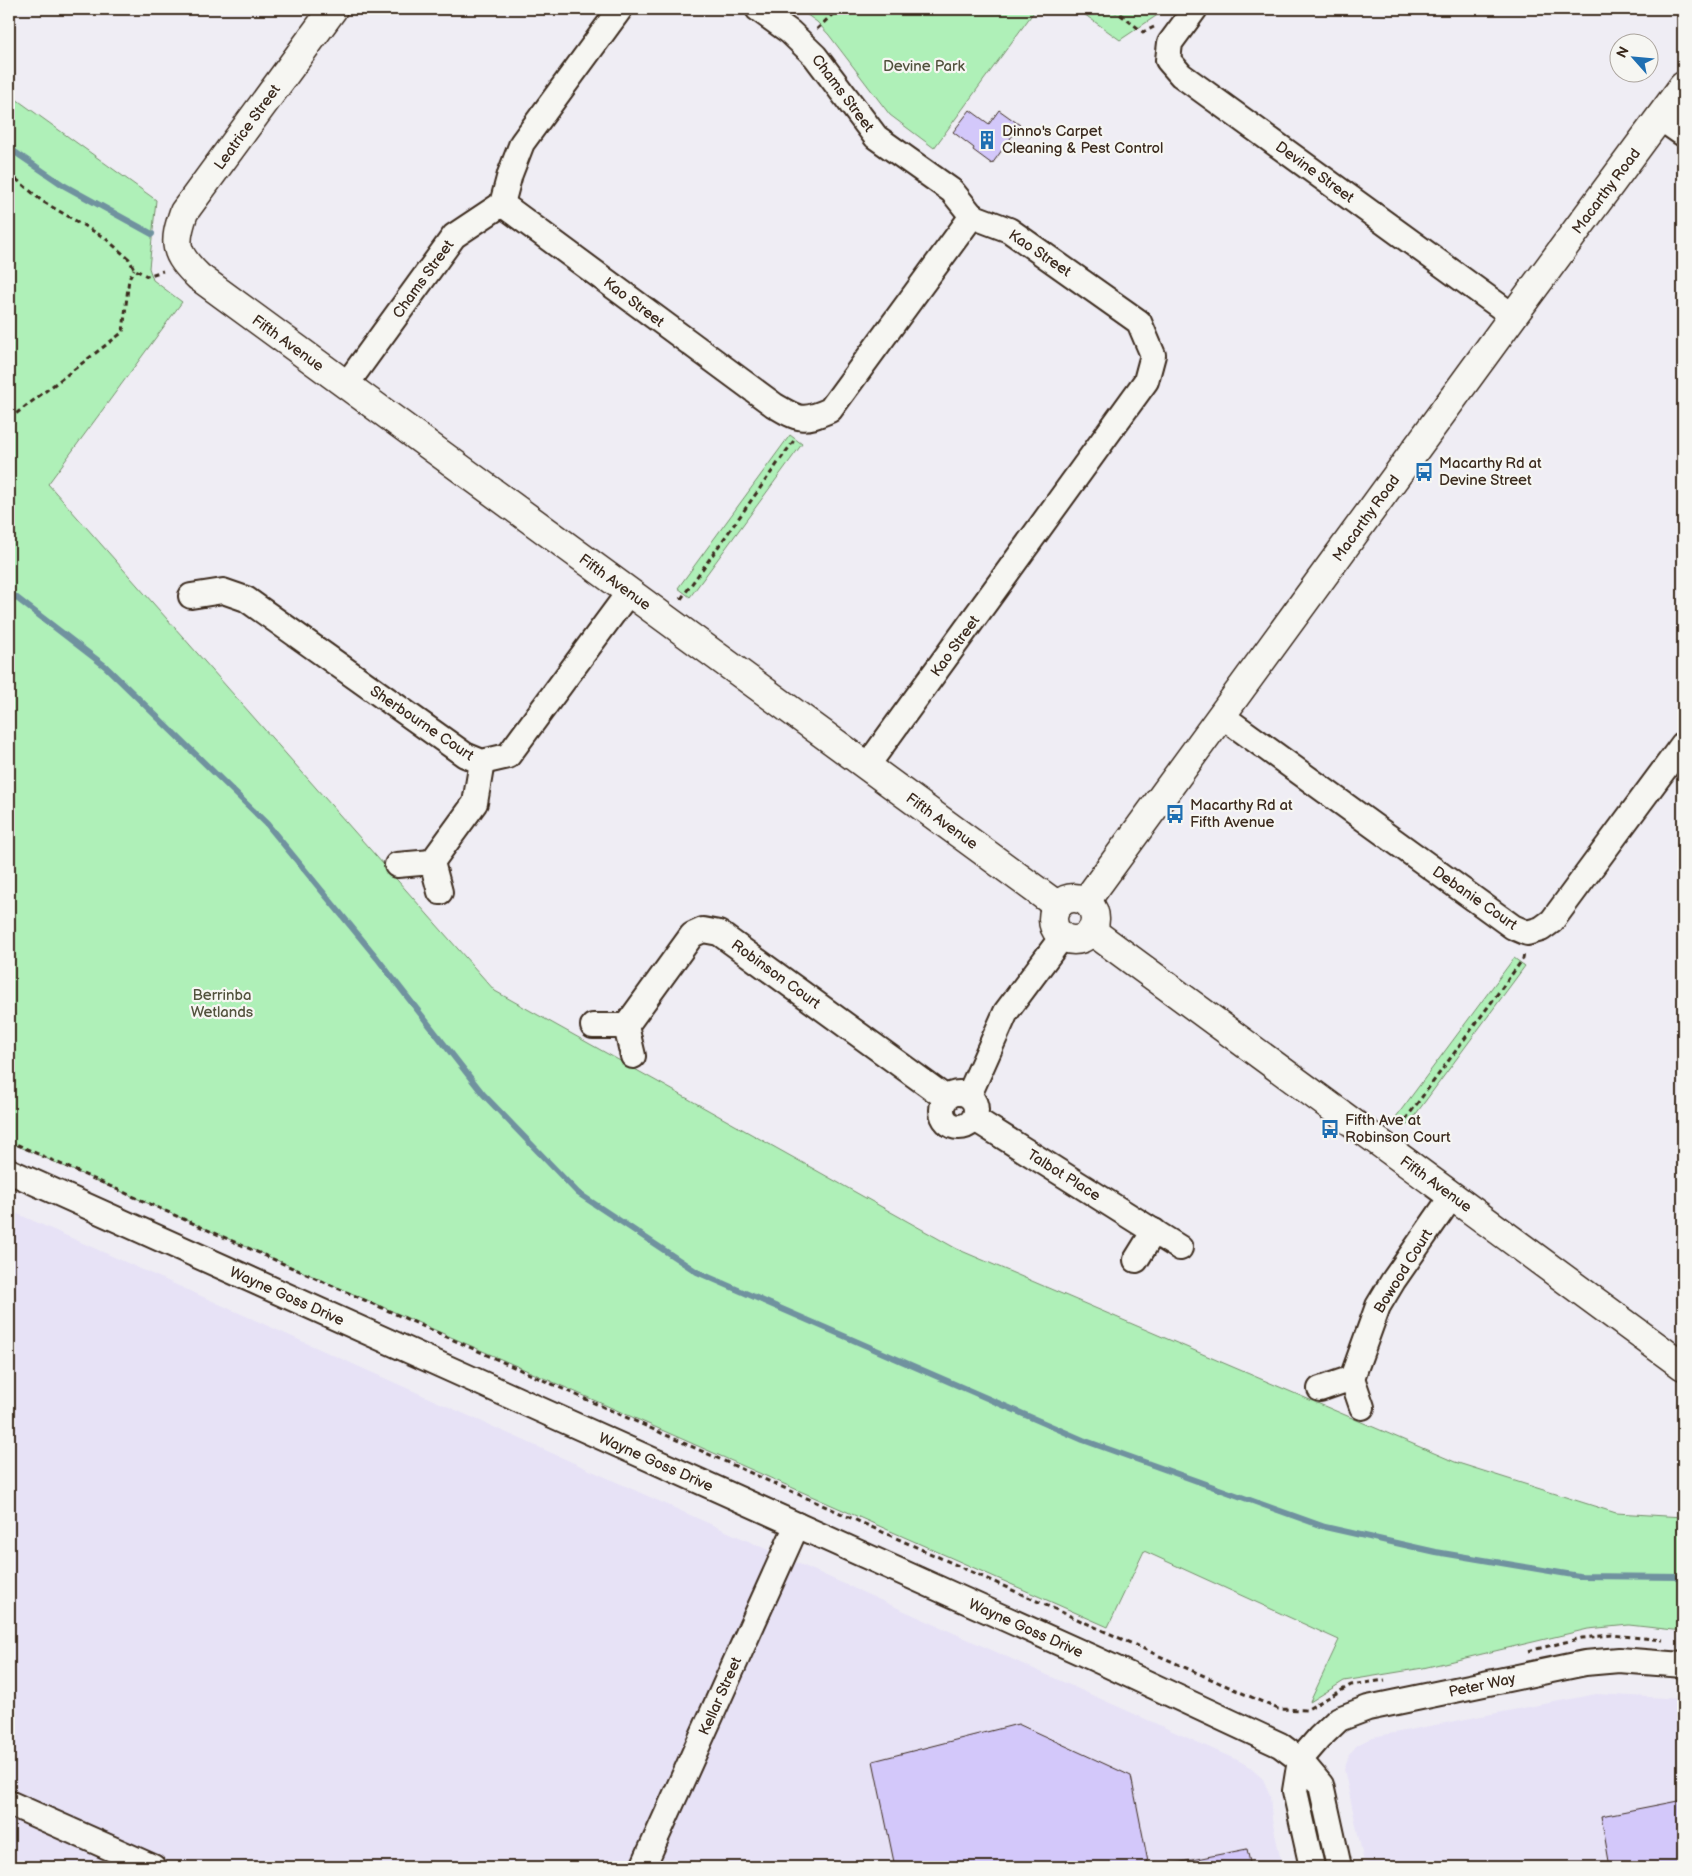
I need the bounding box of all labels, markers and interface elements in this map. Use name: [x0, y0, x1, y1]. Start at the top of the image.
north arrow: [1610, 32, 1660, 82]
text: N: [1613, 44, 1633, 61]
street label: Chams Street: [807, 51, 878, 136]
park label: Devine Park: [883, 57, 966, 76]
street label: Leatrice Street: [210, 81, 285, 174]
place label: Dinno's Carpet Cleaning & Pest Control: [1002, 122, 1163, 158]
building icon: Dinno's Carpet Cleaning & Pest Control: [976, 129, 998, 151]
street label: Devine Street: [1272, 138, 1358, 208]
street label: Macarthy Road: [1568, 145, 1645, 238]
street label: Kao Street: [1005, 226, 1075, 281]
street label: Chams Street: [389, 236, 458, 322]
street label: Kao Street: [599, 273, 668, 332]
street label: Fifth Avenue: [248, 311, 327, 376]
place label: Macarthy Rd at Devine Street: [1439, 454, 1542, 490]
bus stop icon: Macarthy Rd at Devine Street: [1413, 461, 1435, 483]
street label: Macarthy Road: [1329, 471, 1404, 565]
street label: Fifth Avenue: [575, 550, 654, 615]
street label: Kao Street: [927, 611, 984, 681]
street label: Sherbourne Court: [366, 682, 478, 765]
street label: Fifth Avenue: [902, 789, 981, 854]
place label: Macarthy Rd at Fifth Avenue: [1190, 796, 1293, 832]
bus stop icon: Macarthy Rd at Fifth Avenue: [1164, 803, 1186, 825]
street label: Debanie Court: [1429, 862, 1521, 935]
street label: Robinson Court: [727, 936, 824, 1013]
park label: Berrinba Wetlands: [191, 986, 254, 1022]
place label: Fifth Ave at Robinson Court: [1345, 1111, 1451, 1147]
bus stop icon: Fifth Ave at Robinson Court: [1319, 1118, 1341, 1140]
street label: Talbot Place: [1024, 1145, 1104, 1205]
street label: Fifth Avenue: [1396, 1152, 1475, 1217]
street label: Bowood Court: [1370, 1225, 1437, 1317]
street label: Wayne Goss Drive: [227, 1263, 347, 1330]
street label: Wayne Goss Drive: [596, 1429, 716, 1496]
street label: Wayne Goss Drive: [966, 1595, 1086, 1662]
street label: Kellar Street: [695, 1654, 746, 1738]
street label: Peter Way: [1447, 1669, 1517, 1702]

